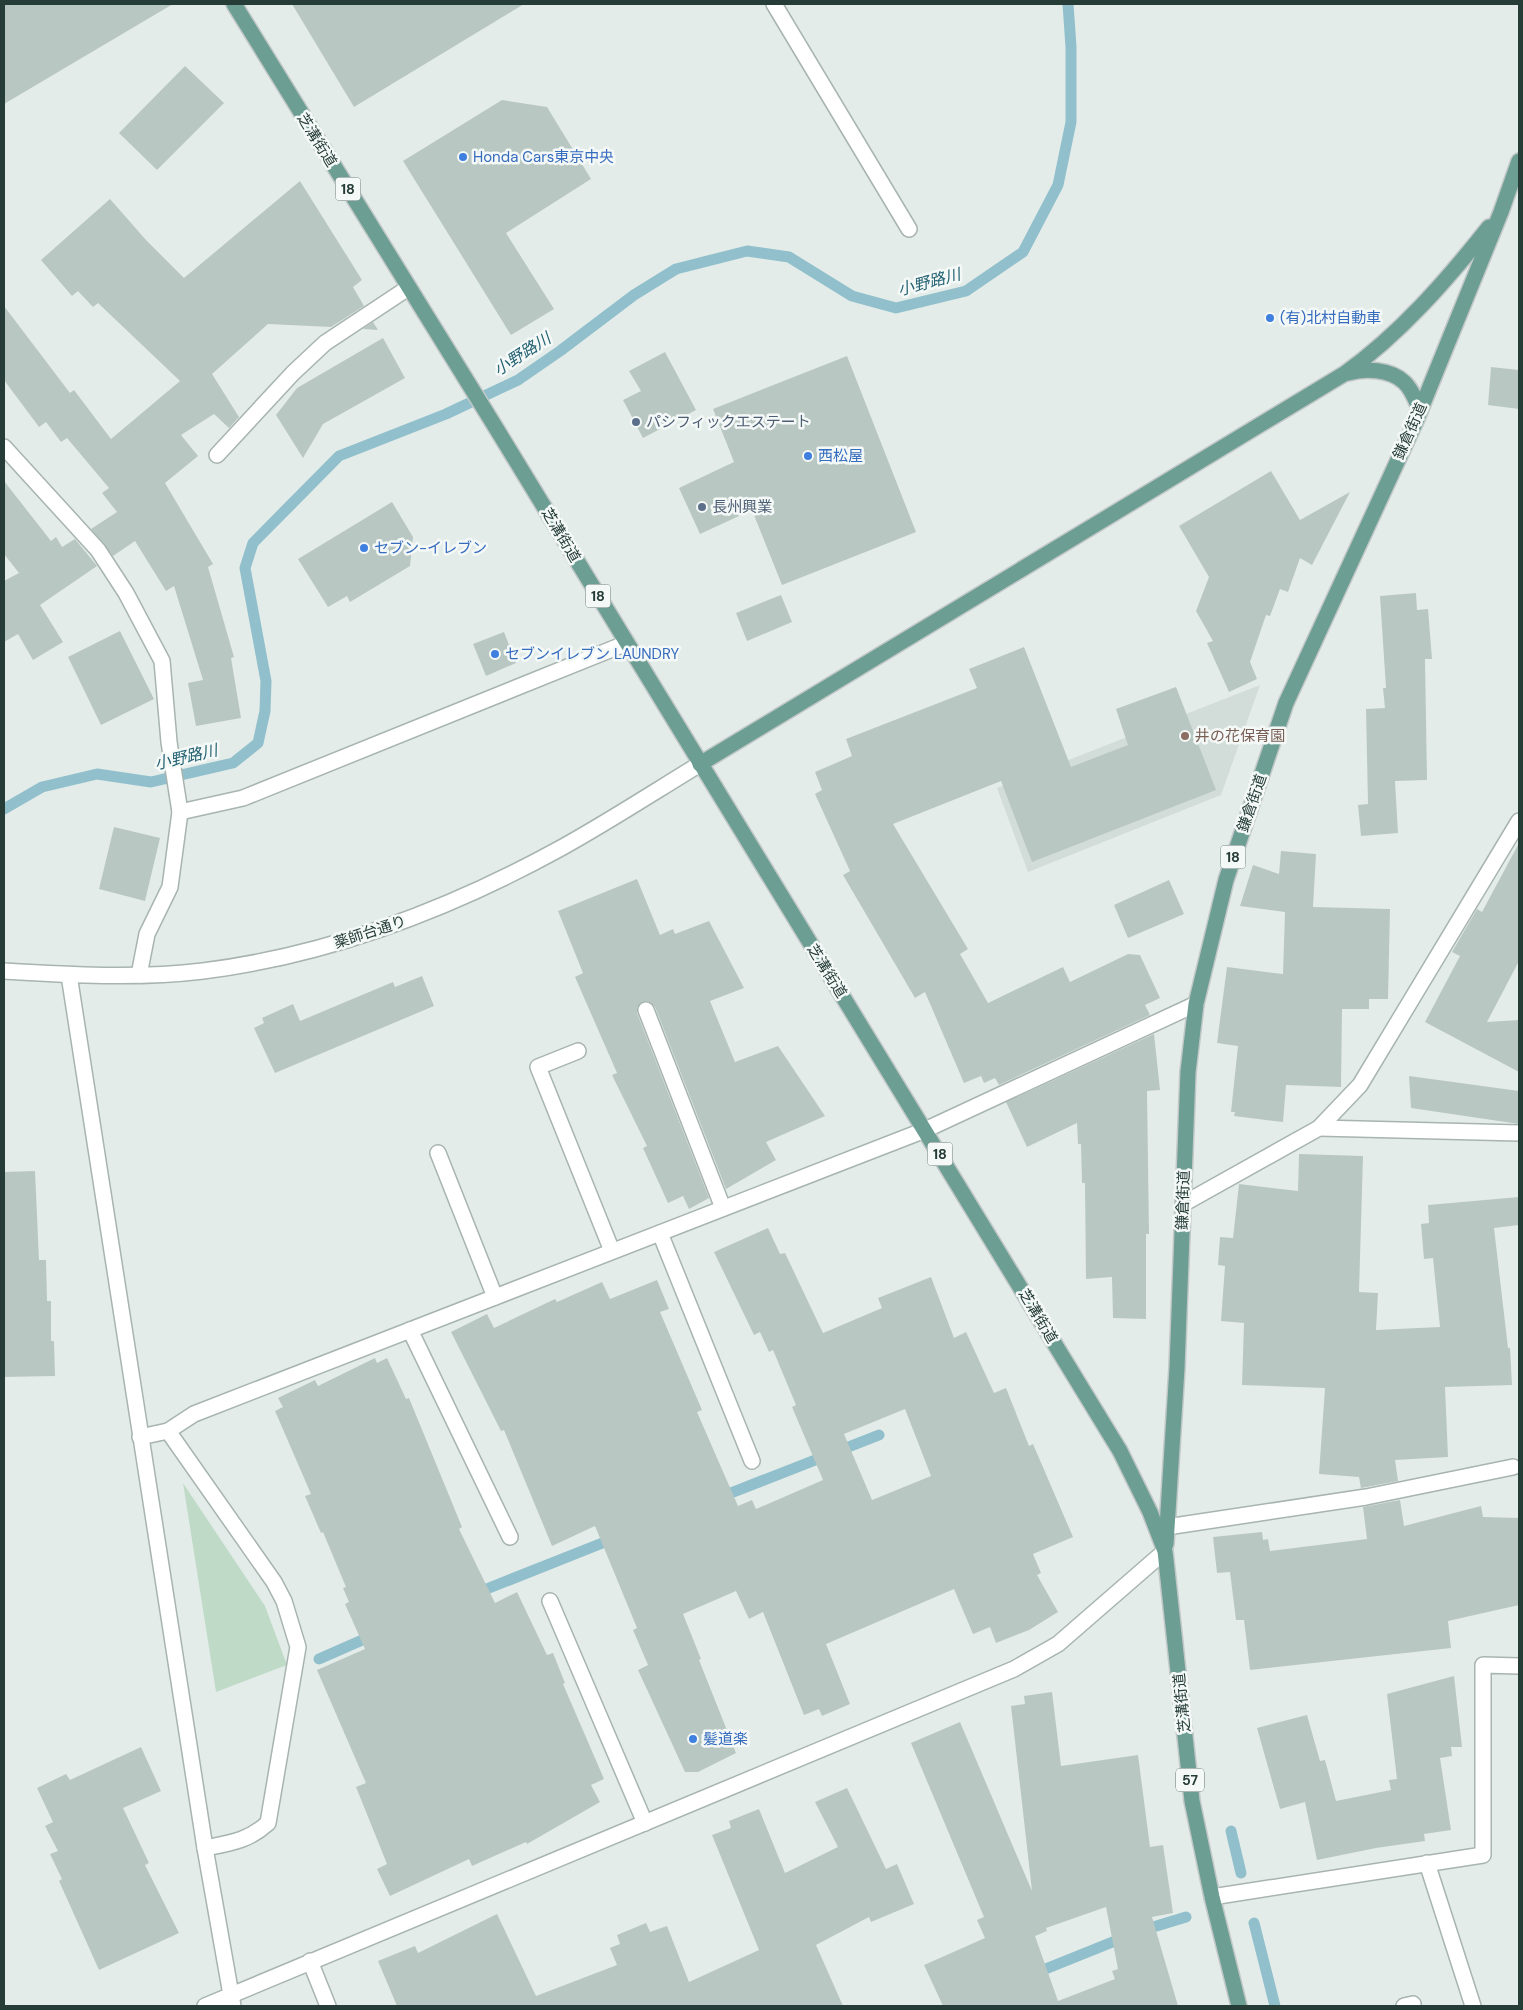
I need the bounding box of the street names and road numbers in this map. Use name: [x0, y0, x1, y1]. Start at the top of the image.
street label: 芝溝街道: [293, 109, 341, 171]
road number: 18: [336, 178, 360, 200]
street label: 鎌倉街道: [1389, 400, 1431, 462]
street label: 芝溝街道: [537, 504, 585, 566]
road number: 18: [586, 584, 610, 608]
street label: 鎌倉街道: [1233, 771, 1271, 835]
road number: 18: [1220, 846, 1246, 869]
street label: 薬師台通り: [331, 911, 409, 953]
street label: 芝溝街道: [803, 940, 851, 1002]
road number: 18: [928, 1142, 952, 1166]
street label: 鎌倉街道: [1172, 1170, 1194, 1230]
street label: 芝溝街道: [1014, 1285, 1062, 1347]
street label: 芝溝街道: [1169, 1672, 1195, 1734]
road number: 57: [1176, 1768, 1204, 1792]

